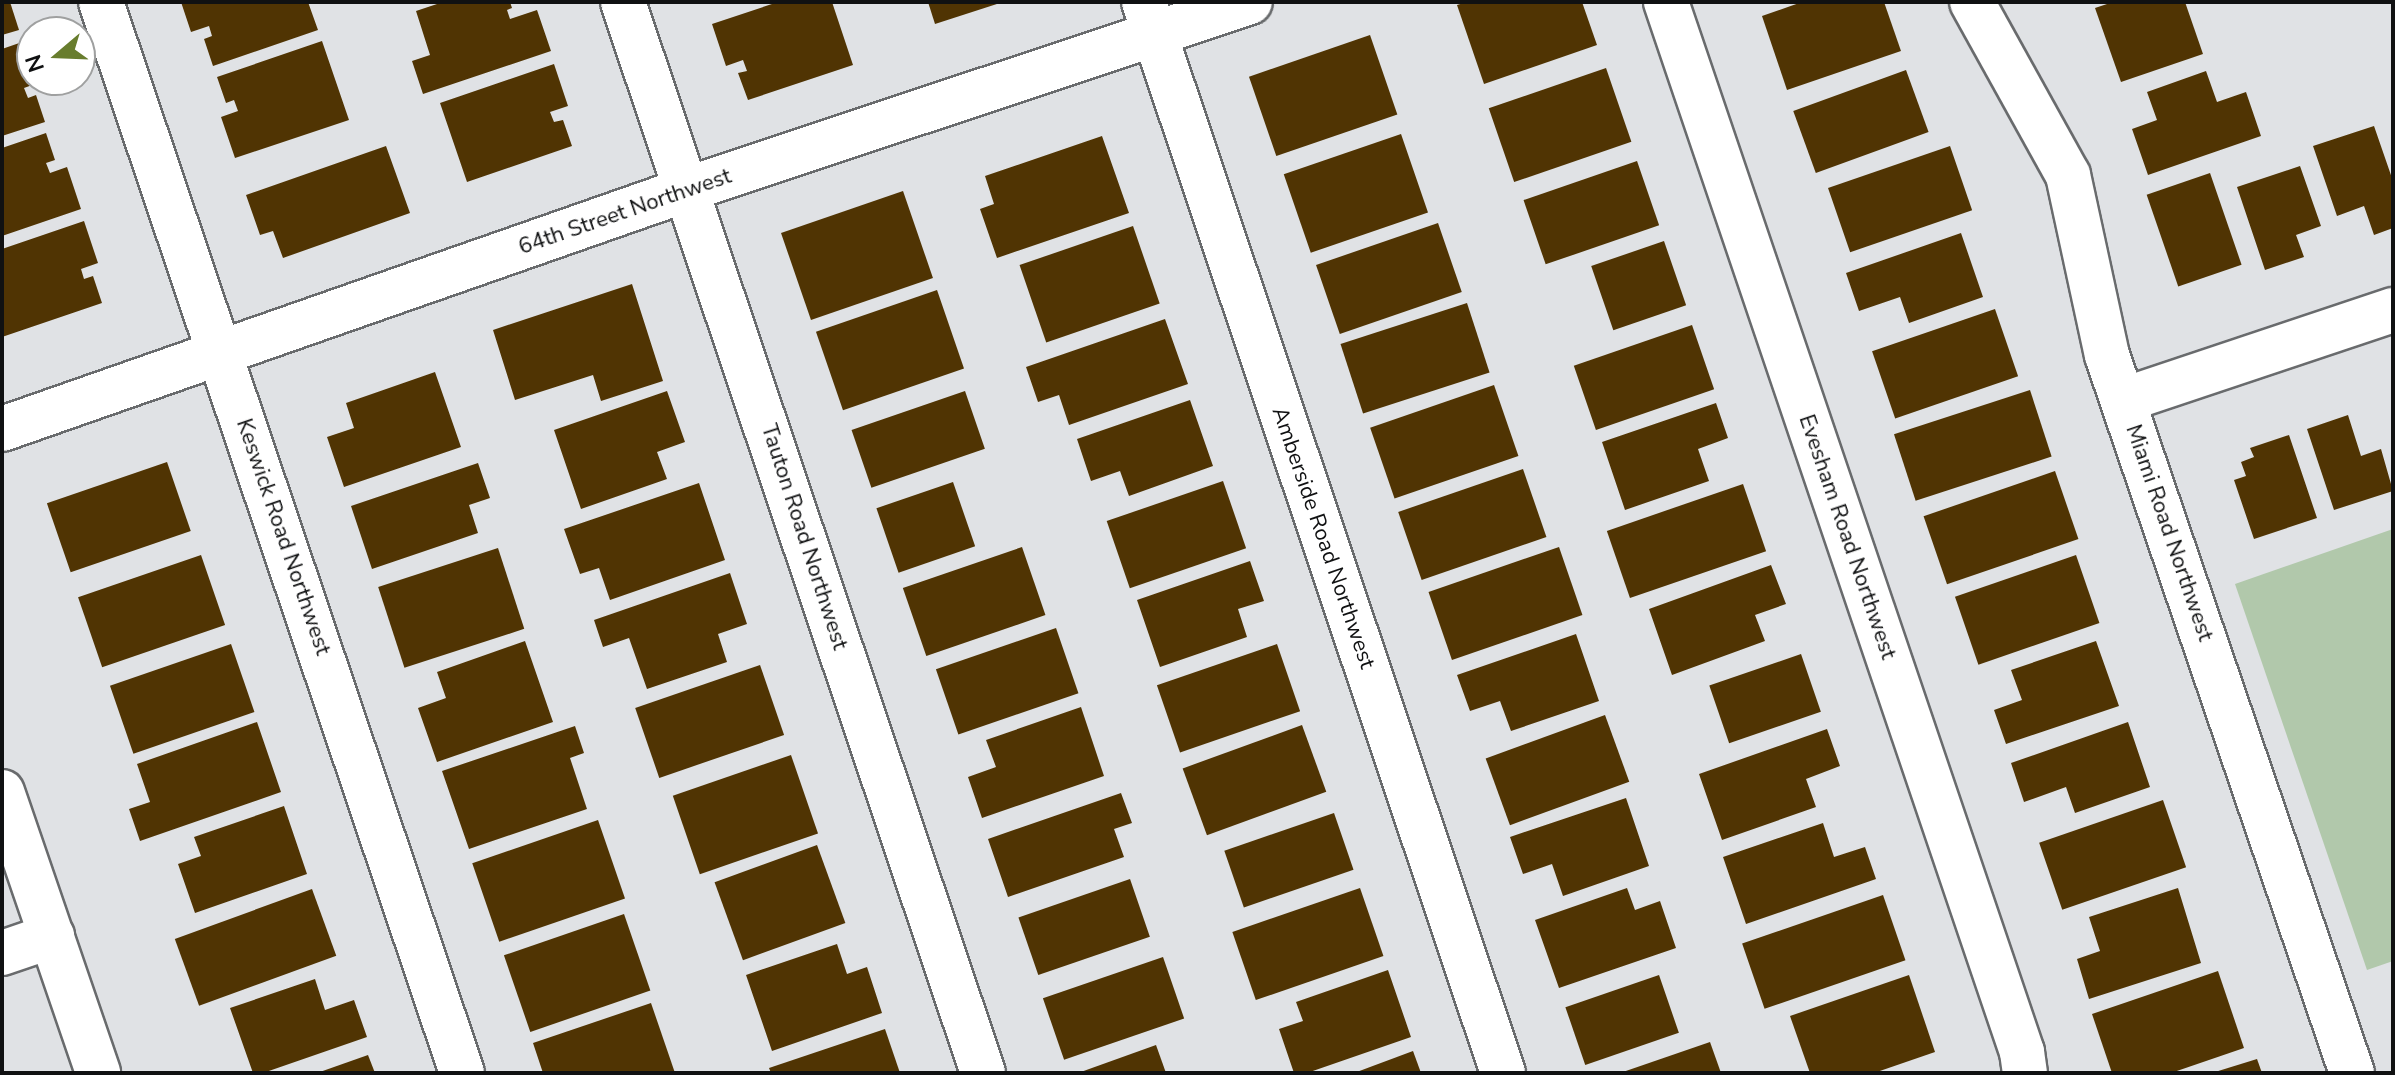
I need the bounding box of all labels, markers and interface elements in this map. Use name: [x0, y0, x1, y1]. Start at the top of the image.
north arrow: [16, 16, 96, 96]
text: N: [18, 50, 52, 76]
street label: 64th Street Northwest: [515, 163, 735, 261]
street label: Amberside Road Northwest: [1266, 404, 1380, 672]
street label: Evesham Road Northwest: [1793, 411, 1901, 663]
street label: Keswick Road Northwest: [230, 415, 336, 659]
street label: Tauton Road Northwest: [755, 421, 853, 653]
street label: Miami Road Northwest: [2120, 421, 2218, 645]

